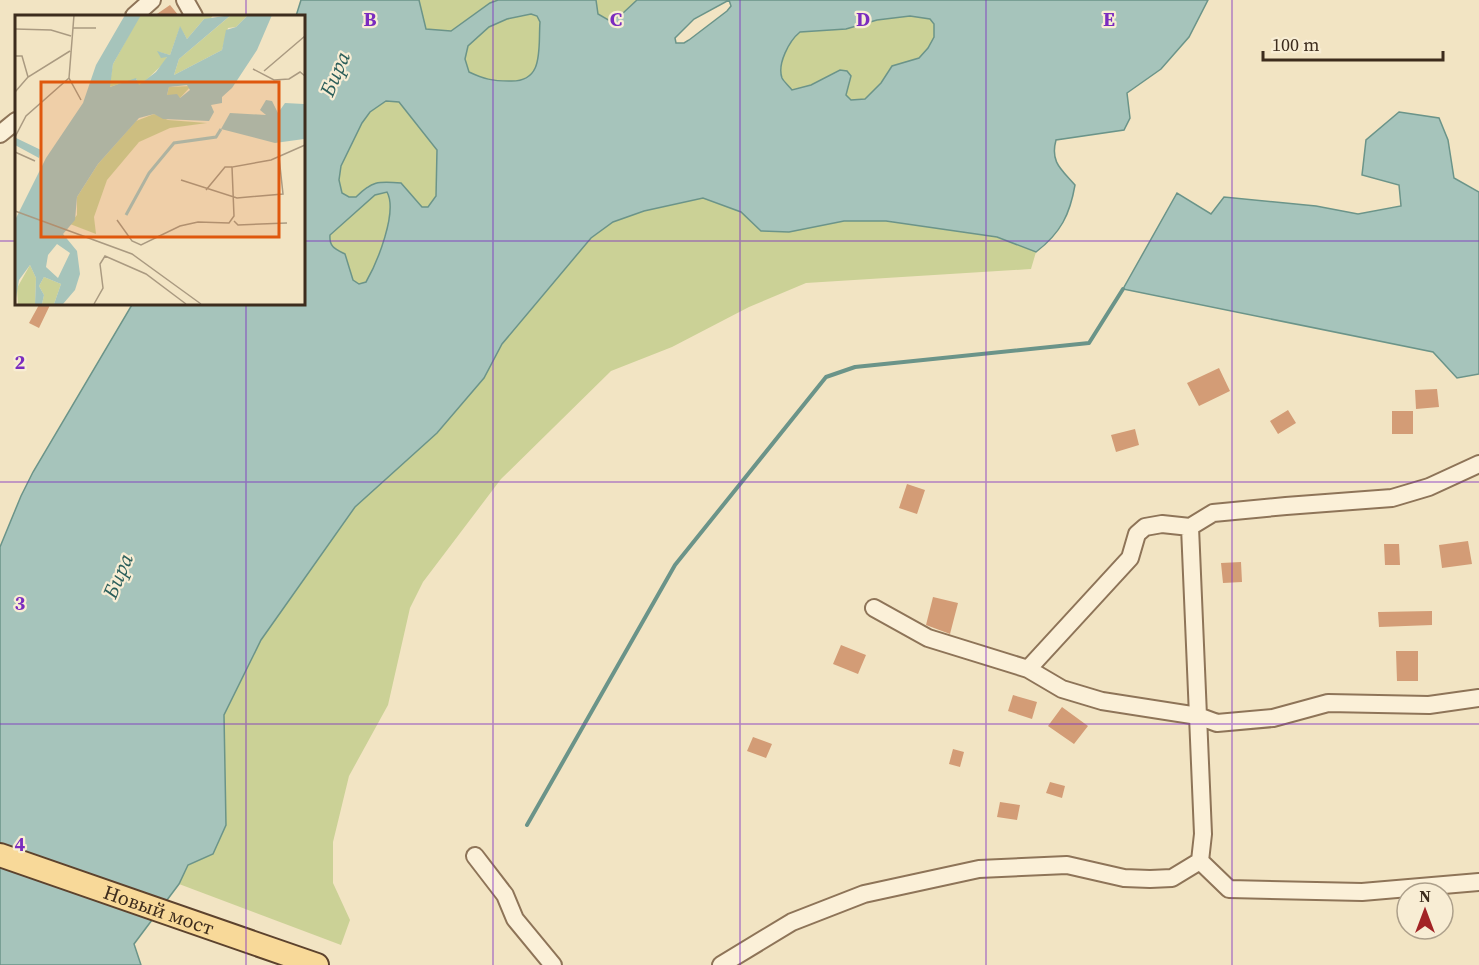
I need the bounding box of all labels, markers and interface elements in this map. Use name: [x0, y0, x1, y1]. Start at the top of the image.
text: B: [363, 5, 377, 33]
text: C: [610, 5, 622, 33]
text: D: [856, 5, 870, 33]
text: E: [1103, 5, 1115, 33]
inset map: [15, 15, 304, 304]
scale bar: [1263, 24, 1443, 62]
text: 100 m: [1272, 32, 1319, 57]
water label: Бира: [312, 47, 357, 102]
text: 2: [15, 348, 26, 376]
water label: Бира: [95, 549, 140, 604]
text: 3: [15, 589, 26, 617]
text: 4: [15, 830, 26, 858]
street label: Новый мост: [100, 878, 218, 942]
north arrow: [1395, 881, 1455, 941]
text: N: [1419, 885, 1431, 907]

